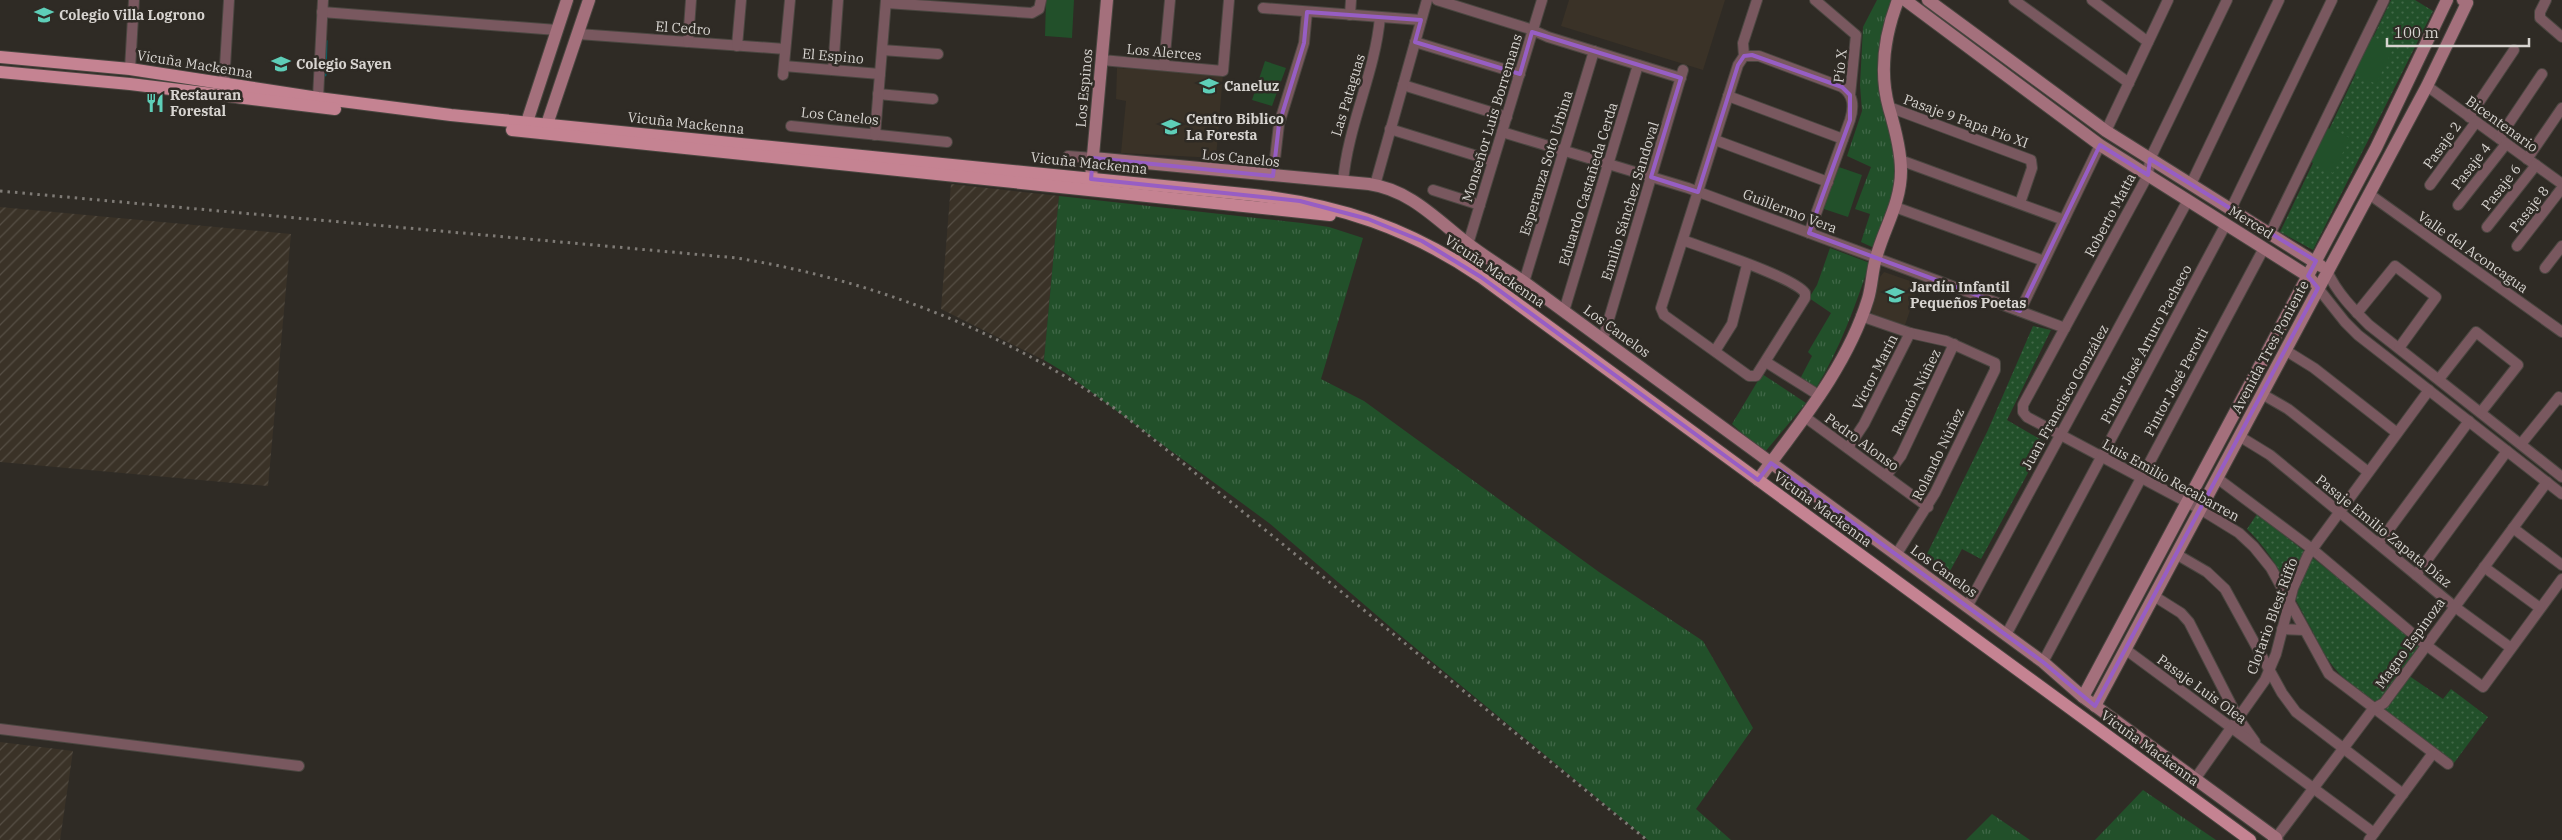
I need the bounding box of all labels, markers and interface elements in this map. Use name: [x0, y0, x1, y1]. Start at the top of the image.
school or university icon: Colegio Villa Logrono: [33, 4, 55, 26]
place label: Colegio Villa Logrono: [59, 6, 205, 24]
scale bar: [2387, 15, 2530, 47]
street label: El Cedro: [655, 17, 711, 39]
text: 100 m: [2394, 23, 2439, 42]
street label: Monseñor Luis Borremans: [1458, 32, 1526, 204]
street label: Los Alerces: [1126, 40, 1202, 64]
street label: El Espino: [801, 44, 865, 68]
street label: Vicuña Mackenna: [136, 46, 255, 82]
street label: Los Espinos: [1072, 48, 1096, 128]
street label: Pío X: [1829, 48, 1851, 84]
street label: Las Pataguas: [1327, 51, 1369, 138]
school or university icon: Colegio Sayen: [270, 53, 292, 75]
place label: Colegio Sayen: [296, 55, 392, 73]
school or university icon: Caneluz: [1198, 75, 1220, 97]
place label: Caneluz: [1224, 77, 1279, 95]
place label: Restauran Forestal: [170, 86, 241, 120]
street label: Esperanza Soto Urbina: [1515, 88, 1577, 238]
street label: Pasaje 9 Papa Pío XI: [1901, 90, 2031, 152]
restaurant icon: Restauran Forestal: [144, 92, 166, 114]
street label: Bicentenario: [2462, 92, 2542, 156]
street label: Eduardo Castañeda Cerda: [1555, 100, 1622, 268]
street label: Los Canelos: [800, 103, 880, 129]
street label: Vicuña Mackenna: [627, 108, 746, 138]
place label: Centro Biblico La Foresta: [1186, 110, 1284, 144]
school or university icon: Centro Biblico La Foresta: [1160, 116, 1182, 138]
street label: Pasaje 2: [2419, 118, 2465, 172]
street label: Emilio Sánchez Sandoval: [1597, 119, 1663, 283]
street label: Pasaje 4: [2447, 139, 2495, 193]
street label: Los Canelos: [1201, 145, 1281, 171]
street label: Vicuña Mackenna: [1030, 148, 1149, 178]
street label: Pasaje 6: [2477, 160, 2525, 214]
street label: Roberto Matta: [2080, 170, 2140, 260]
street label: Pasaje 8: [2505, 182, 2553, 236]
street label: Guillermo Vera: [1740, 185, 1840, 237]
street label: Merced: [2225, 201, 2277, 243]
street label: Valle del Aconcagua: [2414, 207, 2532, 297]
street label: Vicuña Mackenna: [1441, 231, 1549, 311]
street label: Pintor José Arturo Pacheco: [2096, 261, 2196, 427]
street label: Avenida Tres Poniente: [2227, 277, 2313, 417]
place label: Jardín Infantil Pequeños Poetas: [1910, 278, 2026, 312]
school or university icon: Jardín Infantil Pequeños Poetas: [1884, 284, 1906, 306]
street label: Los Canelos: [1580, 301, 1654, 361]
street label: Juan Francisco González: [2018, 321, 2112, 473]
street label: Pintor José Perotti: [2140, 325, 2212, 439]
street label: Víctor Marín: [1848, 331, 1902, 413]
street label: Ramón Núñez: [1887, 346, 1945, 438]
street label: Rolando Núñez: [1908, 405, 1968, 503]
street label: Pedro Alonso: [1821, 409, 1903, 475]
street label: Luis Emilio Recabarren: [2099, 435, 2243, 525]
street label: Vicuña Mackenna: [1770, 467, 1876, 551]
street label: Pasaje Emilio Zapata Díaz: [2312, 471, 2456, 591]
street label: Los Canelos: [1907, 541, 1981, 601]
street label: Clotario Blest Riffo: [2243, 555, 2301, 677]
street label: Magno Espinoza: [2371, 594, 2449, 692]
street label: Pasaje Luis Olea: [2154, 650, 2251, 728]
street label: Vicuña Mackenna: [2097, 706, 2203, 790]

